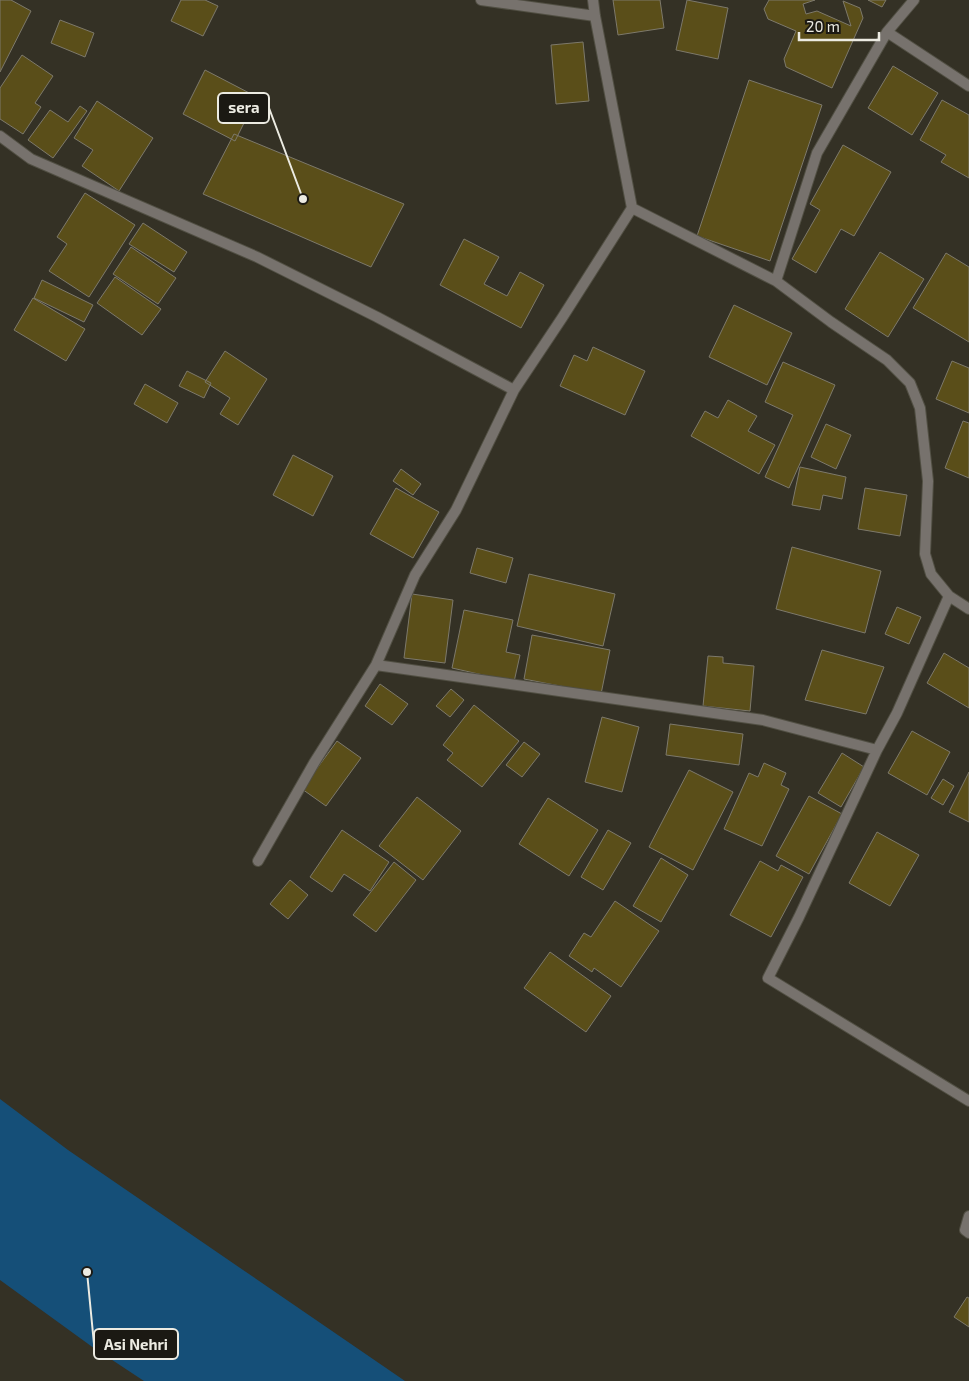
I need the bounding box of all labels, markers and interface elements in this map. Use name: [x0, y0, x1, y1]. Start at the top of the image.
scale bar: [799, 10, 879, 42]
text: 20 m: [806, 17, 840, 35]
callout: sera: [218, 93, 269, 123]
text: sera: [228, 98, 260, 116]
callout: Asi Nehri: [94, 1329, 178, 1359]
text: Asi Nehri: [104, 1335, 168, 1353]

